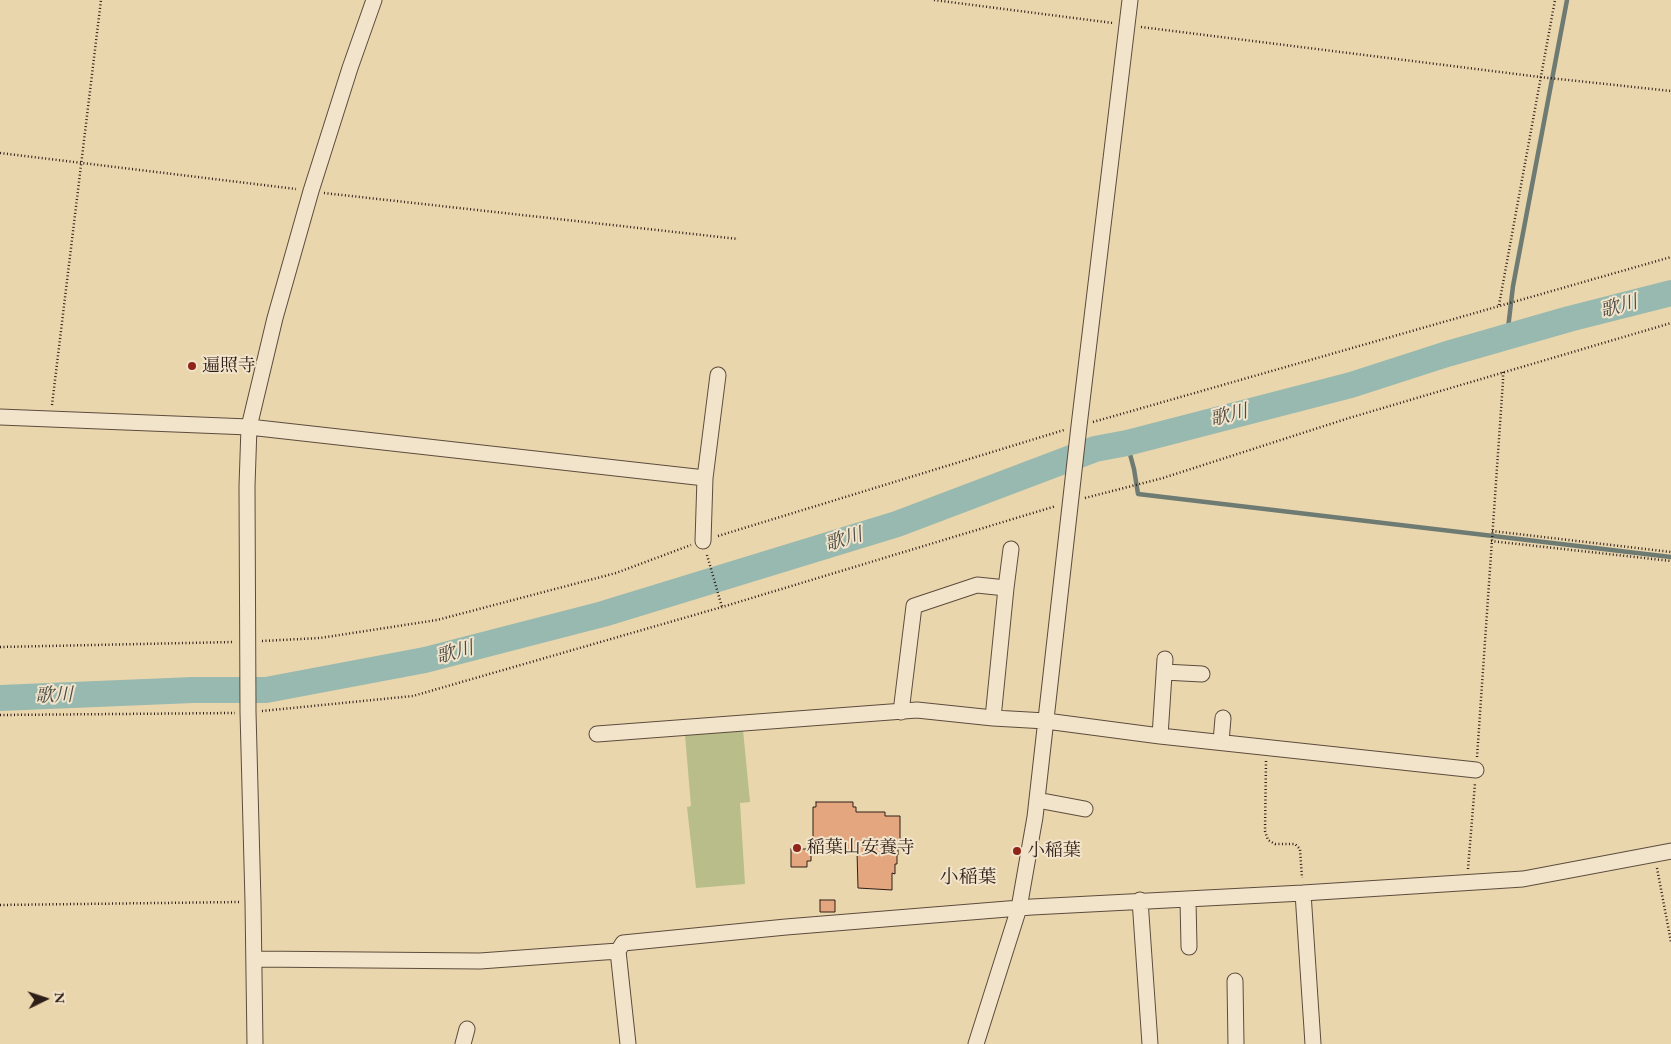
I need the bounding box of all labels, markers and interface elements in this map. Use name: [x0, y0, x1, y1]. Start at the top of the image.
water label: 歌川: [1598, 291, 1640, 323]
place label: 遍照寺: [202, 355, 256, 377]
marker: 遍照寺: [186, 360, 198, 372]
water label: 歌川: [1208, 400, 1250, 432]
water label: 歌川: [822, 524, 866, 556]
water label: 歌川: [434, 637, 476, 669]
water label: 歌川: [35, 684, 73, 708]
place label: 稲葉山安養寺: [807, 837, 915, 859]
place label: 小稲葉: [1027, 840, 1081, 862]
marker: 稲葉山安養寺: [791, 842, 803, 854]
marker: 小稲葉: [1011, 845, 1023, 857]
district label: 小稲葉: [940, 867, 996, 889]
north arrow: [20, 974, 70, 1024]
text: N: [51, 992, 69, 1004]

